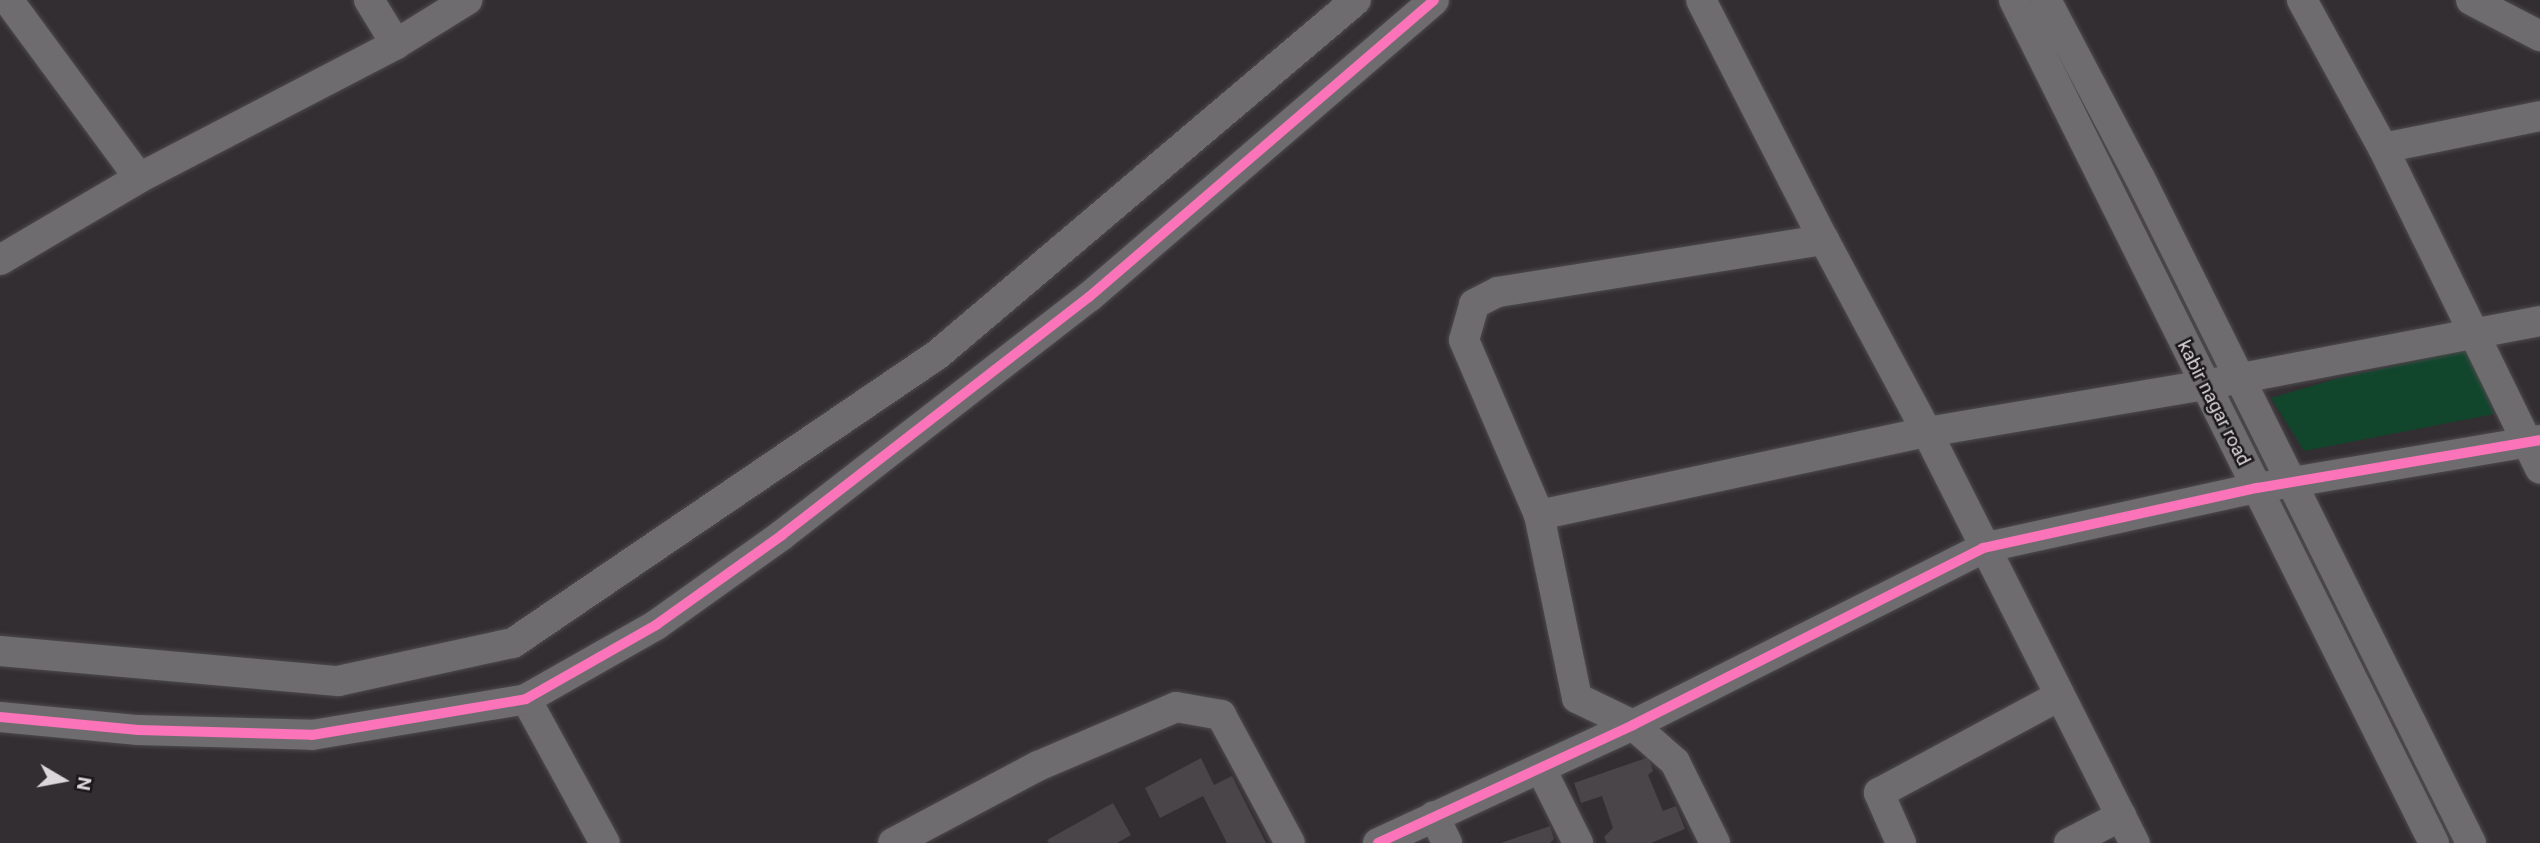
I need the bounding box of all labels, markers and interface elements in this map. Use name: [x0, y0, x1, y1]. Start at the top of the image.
street label: kabir nagar road: [2173, 337, 2255, 469]
north arrow: [28, 745, 98, 815]
text: N: [72, 775, 97, 792]

